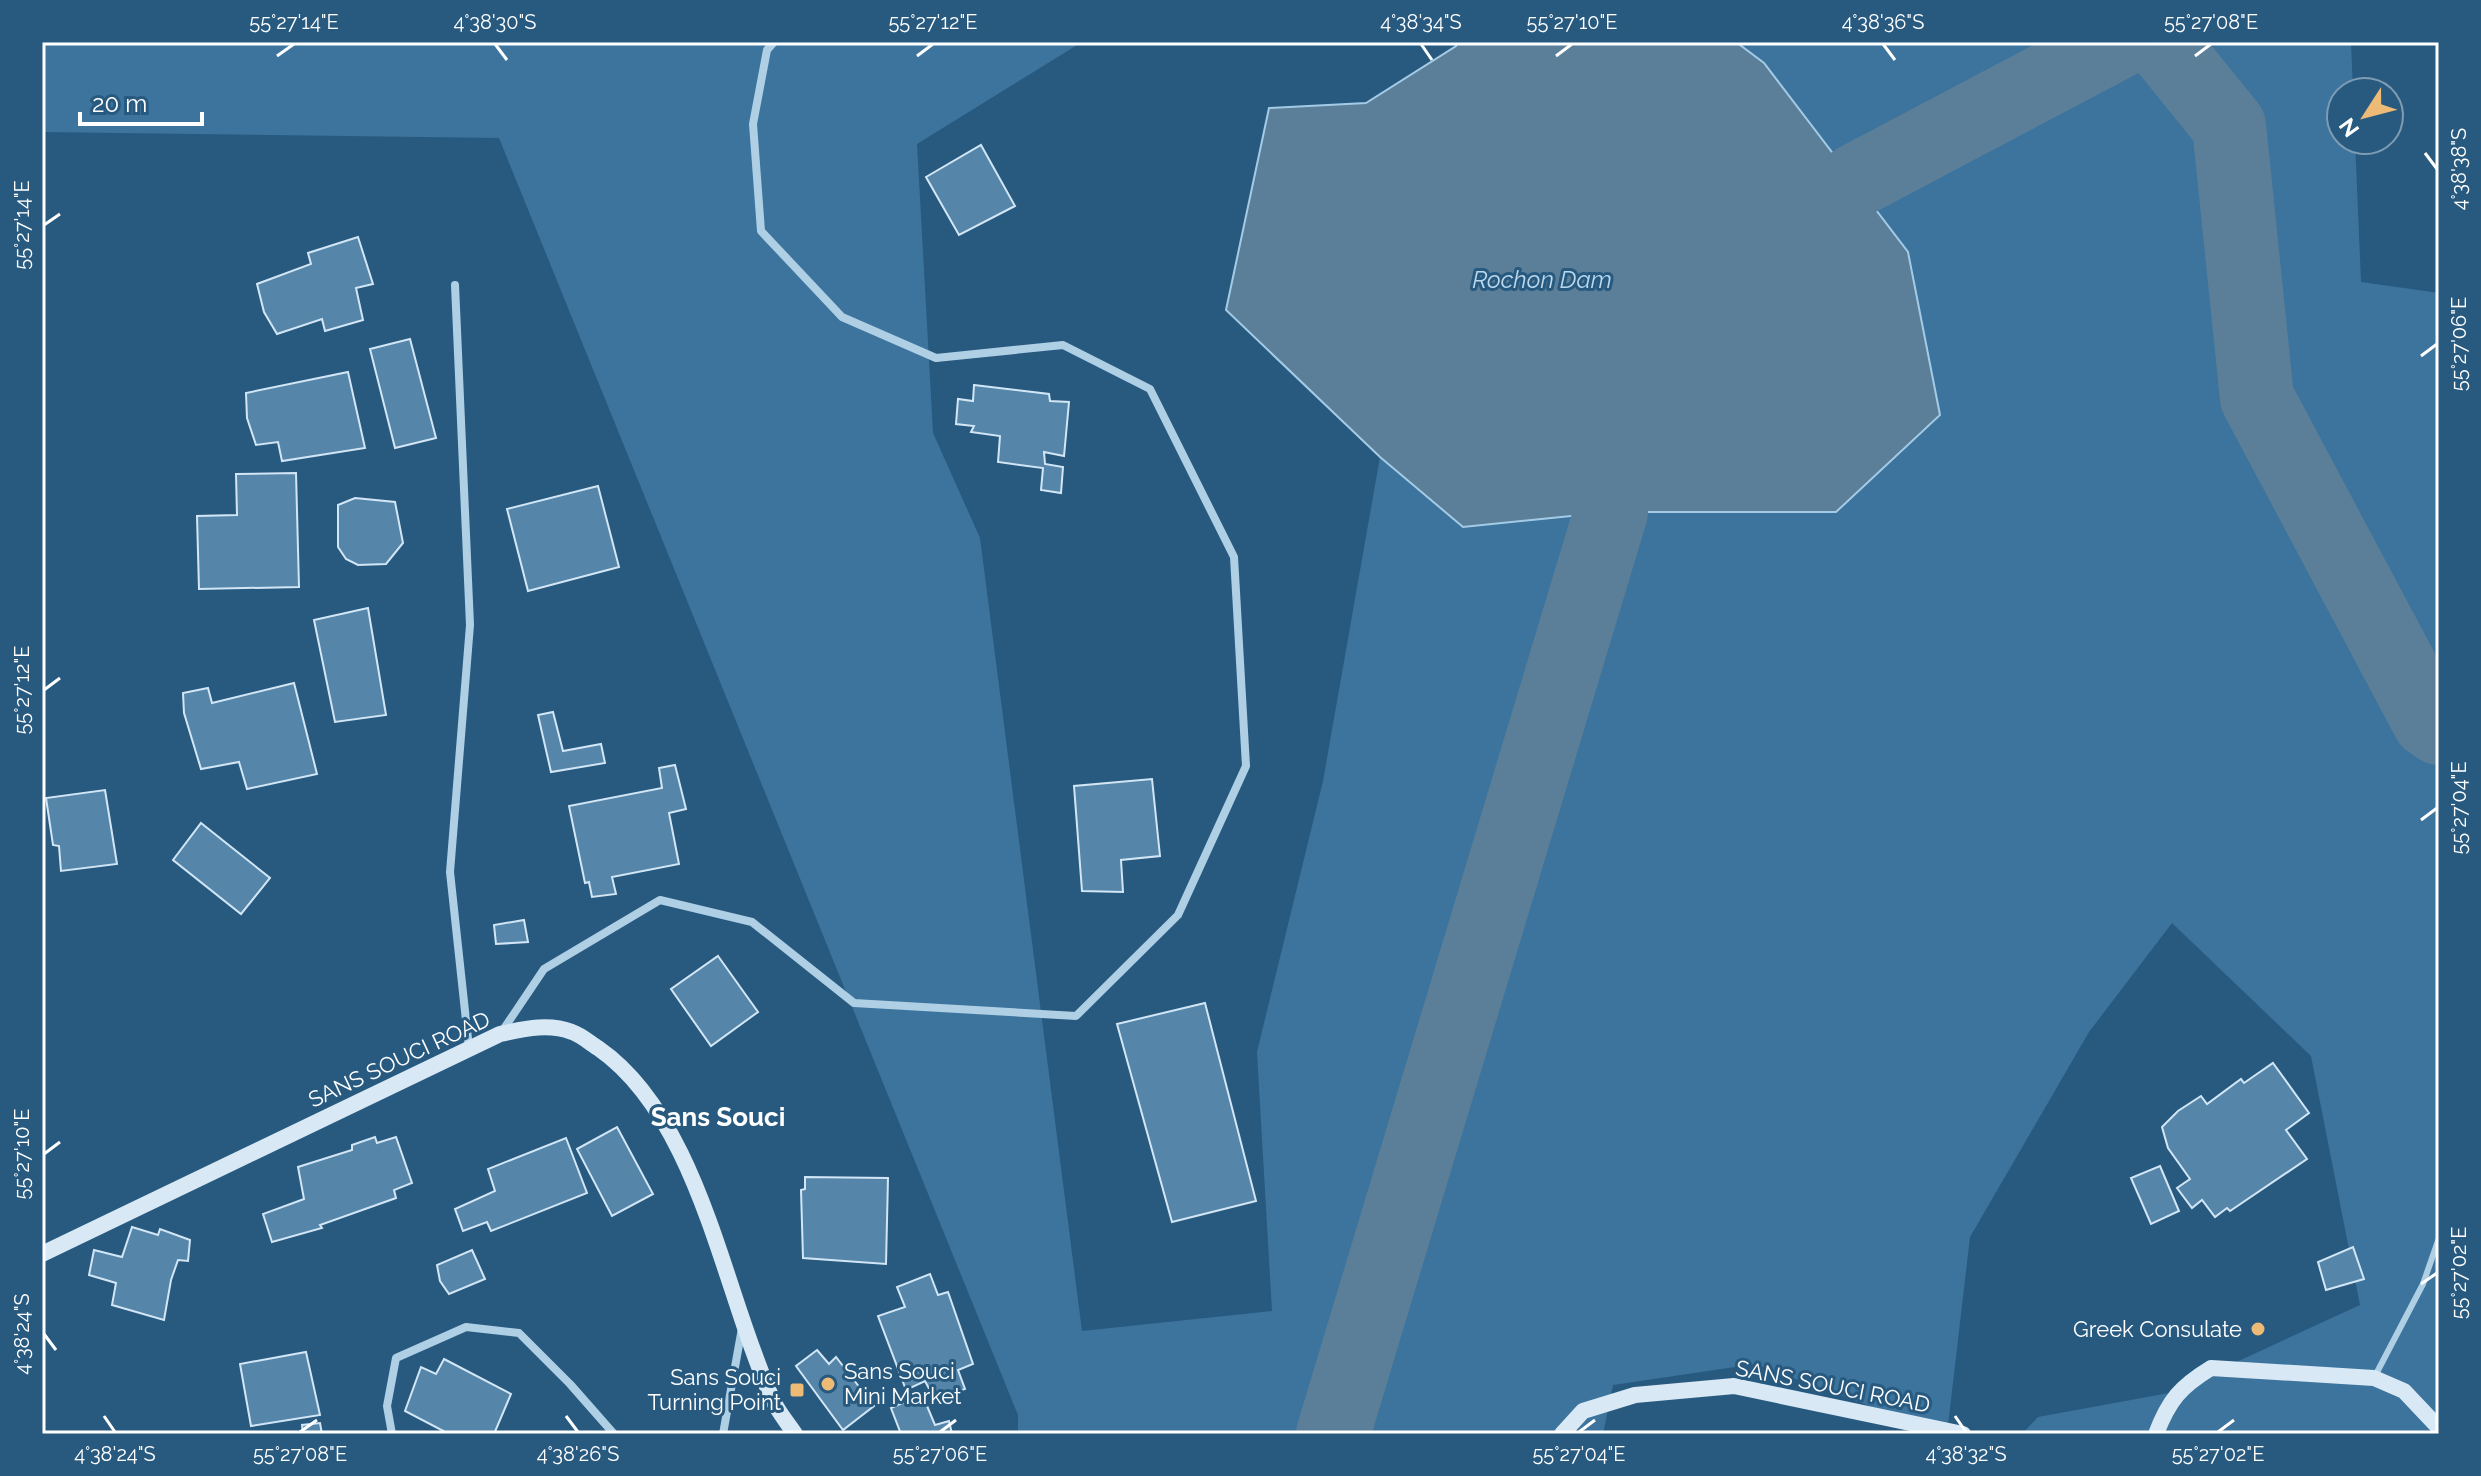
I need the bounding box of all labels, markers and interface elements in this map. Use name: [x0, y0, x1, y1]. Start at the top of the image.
text: 55°27'14"E: [249, 10, 339, 34]
text: 4°38'30"S: [454, 10, 536, 34]
text: 55°27'12"E: [888, 10, 978, 34]
text: 4°38'34"S: [1380, 10, 1462, 34]
text: 55°27'10"E: [1527, 10, 1617, 34]
text: 4°38'36"S: [1842, 10, 1924, 34]
text: 55°27'08"E: [2164, 10, 2258, 34]
scale bar: [80, 76, 202, 126]
north arrow: [2325, 76, 2405, 156]
text: 20 m: [92, 89, 147, 118]
text: N: [2333, 113, 2364, 142]
text: 4°38'38"S: [2447, 128, 2471, 210]
text: 55°27'14"E: [10, 180, 34, 270]
water label: Rochon Dam: [1472, 265, 1612, 294]
text: 55°27'06"E: [2447, 297, 2471, 391]
text: 55°27'12"E: [10, 645, 34, 735]
text: 55°27'04"E: [2447, 761, 2471, 855]
street label: SANS SOUCI ROAD: [304, 1005, 494, 1113]
district label: Sans Souci: [651, 1102, 785, 1132]
text: 55°27'10"E: [10, 1109, 34, 1199]
text: 55°27'02"E: [2447, 1227, 2471, 1319]
text: 4°38'24"S: [10, 1293, 34, 1375]
place label: Greek Consulate: [2073, 1316, 2242, 1342]
marker: Greek Consulate: [2249, 1320, 2267, 1338]
street label: SANS SOUCI ROAD: [1734, 1354, 1932, 1418]
place label: Sans Souci Mini Market: [844, 1358, 962, 1409]
place label: Sans Souci Turning Point: [648, 1364, 782, 1415]
marker: Sans Souci Mini Market: [819, 1375, 837, 1393]
marker: Sans Souci Turning Point: [788, 1381, 806, 1399]
text: 4°38'24"S: [74, 1442, 156, 1466]
text: 55°27'08"E: [253, 1442, 347, 1466]
text: 4°38'26"S: [537, 1442, 619, 1466]
text: 55°27'06"E: [893, 1442, 987, 1466]
text: 55°27'04"E: [1532, 1442, 1626, 1466]
text: 4°38'32"S: [1925, 1442, 2007, 1466]
text: 55°27'02"E: [2172, 1442, 2264, 1466]

